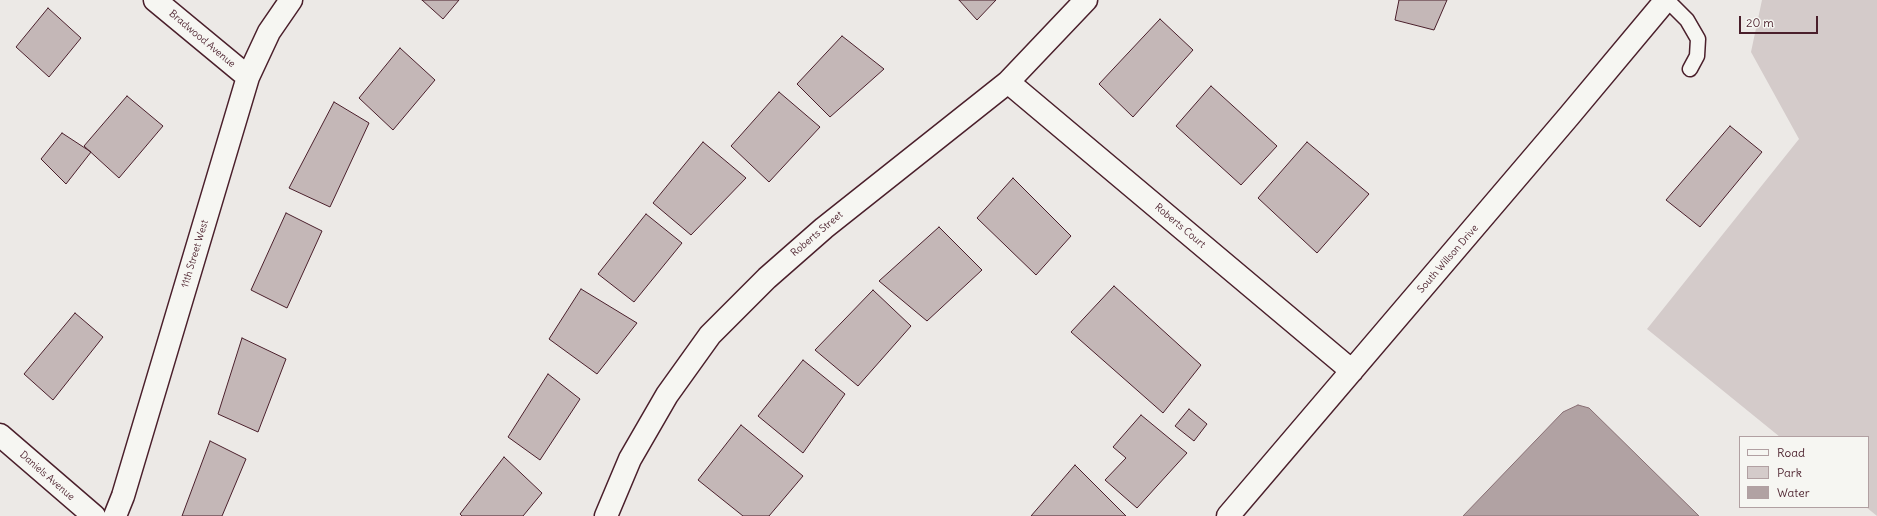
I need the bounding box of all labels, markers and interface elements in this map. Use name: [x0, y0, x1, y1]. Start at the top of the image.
street label: Bradwood Avenue: [166, 8, 238, 70]
scale bar: [1741, 8, 1820, 34]
text: 20 m: [1746, 15, 1774, 30]
street label: Roberts Court: [1152, 201, 1208, 251]
street label: Roberts Street: [789, 209, 845, 259]
street label: 11th Street West: [179, 219, 211, 289]
street label: South Willson Drive: [1415, 222, 1481, 296]
legend: [1739, 436, 1869, 508]
text: Road: [1777, 445, 1805, 460]
street label: Daniels Avenue: [17, 449, 77, 503]
text: Park: [1777, 465, 1802, 480]
text: Water: [1777, 485, 1810, 500]

